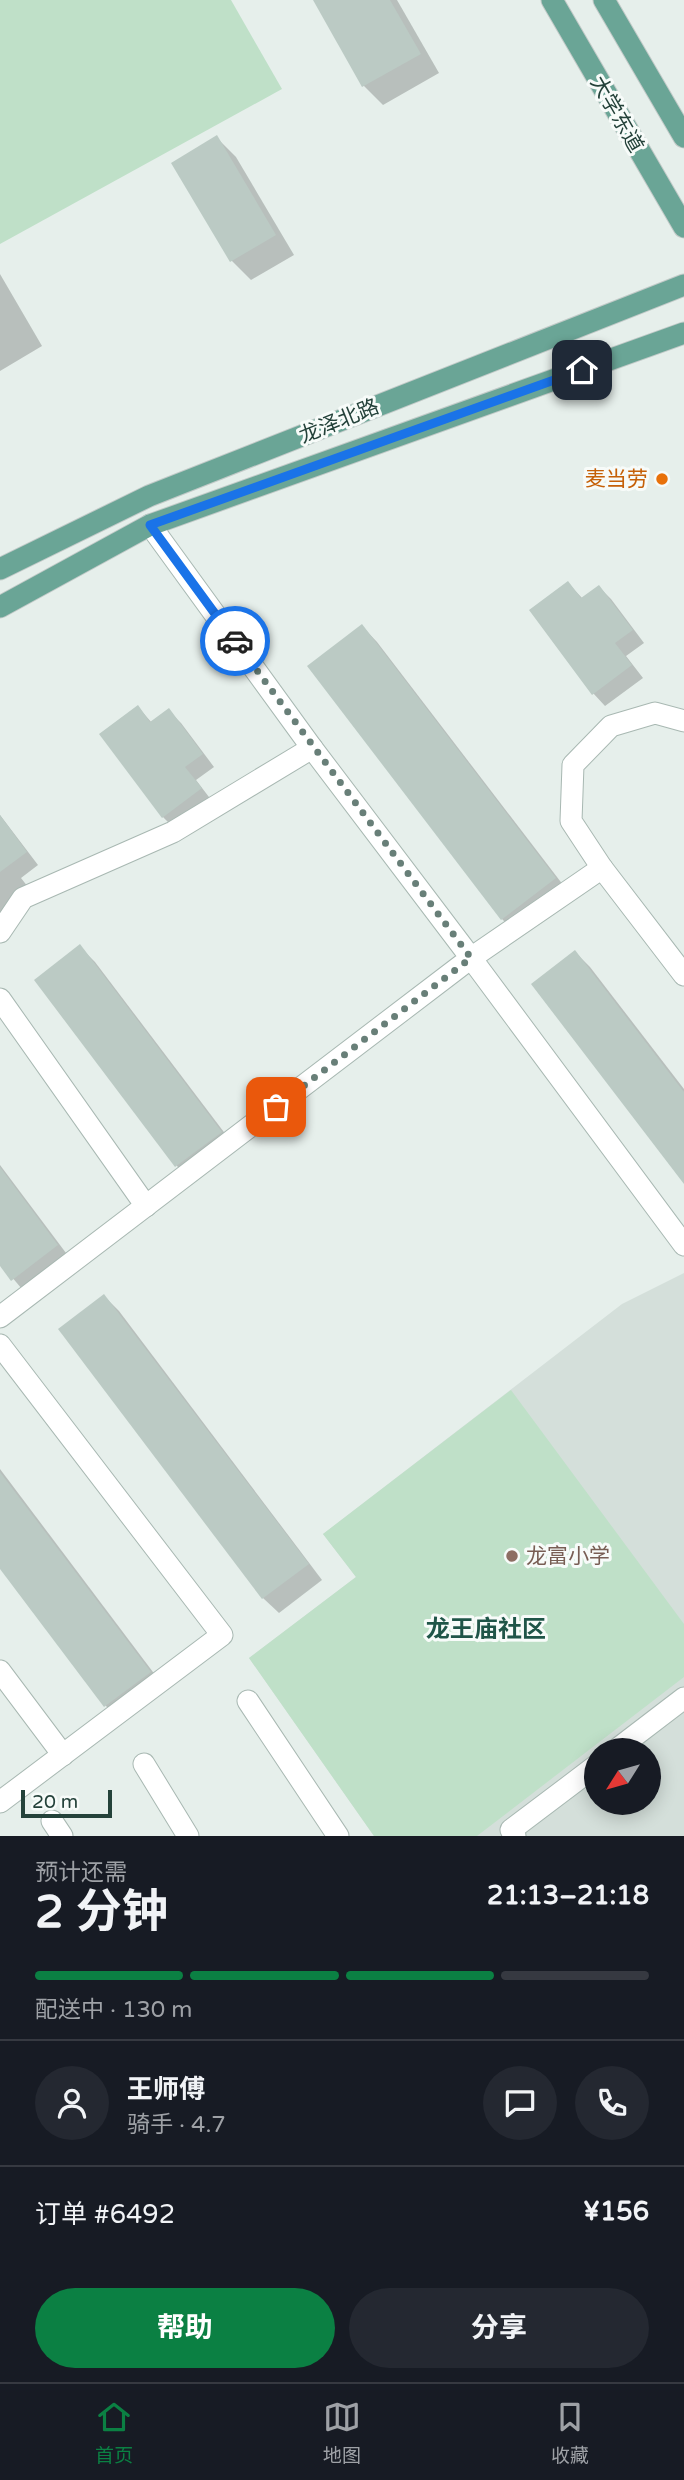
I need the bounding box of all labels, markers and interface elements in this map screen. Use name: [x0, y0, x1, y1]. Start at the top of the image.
street label: 大学东道: [585, 72, 648, 157]
pin: [552, 340, 612, 400]
icon: home: [563, 351, 601, 389]
street label: 龙泽北路: [296, 394, 383, 449]
place label: 麦当劳: [585, 467, 648, 492]
marker: 麦当劳: [654, 471, 670, 487]
courier: [200, 606, 270, 676]
icon: car: [216, 622, 254, 660]
pin: [246, 1077, 306, 1137]
icon: bag: [257, 1088, 295, 1126]
place label: 龙富小学: [526, 1544, 610, 1569]
marker: 龙富小学: [504, 1548, 520, 1564]
district label: 龙王庙社区: [426, 1615, 546, 1644]
north arrow: [584, 1738, 662, 1815]
map controls: [584, 1738, 661, 1815]
scale bar: [21, 1787, 112, 1819]
text: 20 m: [32, 1791, 78, 1813]
text: 预计还需: [35, 1859, 127, 1887]
text: 21:13–21:18: [487, 1880, 649, 1911]
text: 2 分钟: [35, 1885, 168, 1940]
text: 配送中 · 130 m: [35, 1996, 192, 2024]
button: person: [35, 2066, 109, 2140]
button: chat: [483, 2066, 557, 2140]
button: phone: [575, 2066, 649, 2140]
text: 王师傅: [127, 2074, 205, 2105]
text: 骑手 · 4.7: [127, 2111, 226, 2139]
text: ¥156: [583, 2196, 649, 2227]
text: 订单 #6492: [35, 2199, 175, 2230]
button: 帮助: [35, 2288, 335, 2368]
button: 分享: [349, 2288, 649, 2368]
tab: 首页: [95, 2398, 133, 2467]
tab: 地图: [323, 2398, 361, 2467]
tab: 收藏: [551, 2398, 589, 2467]

